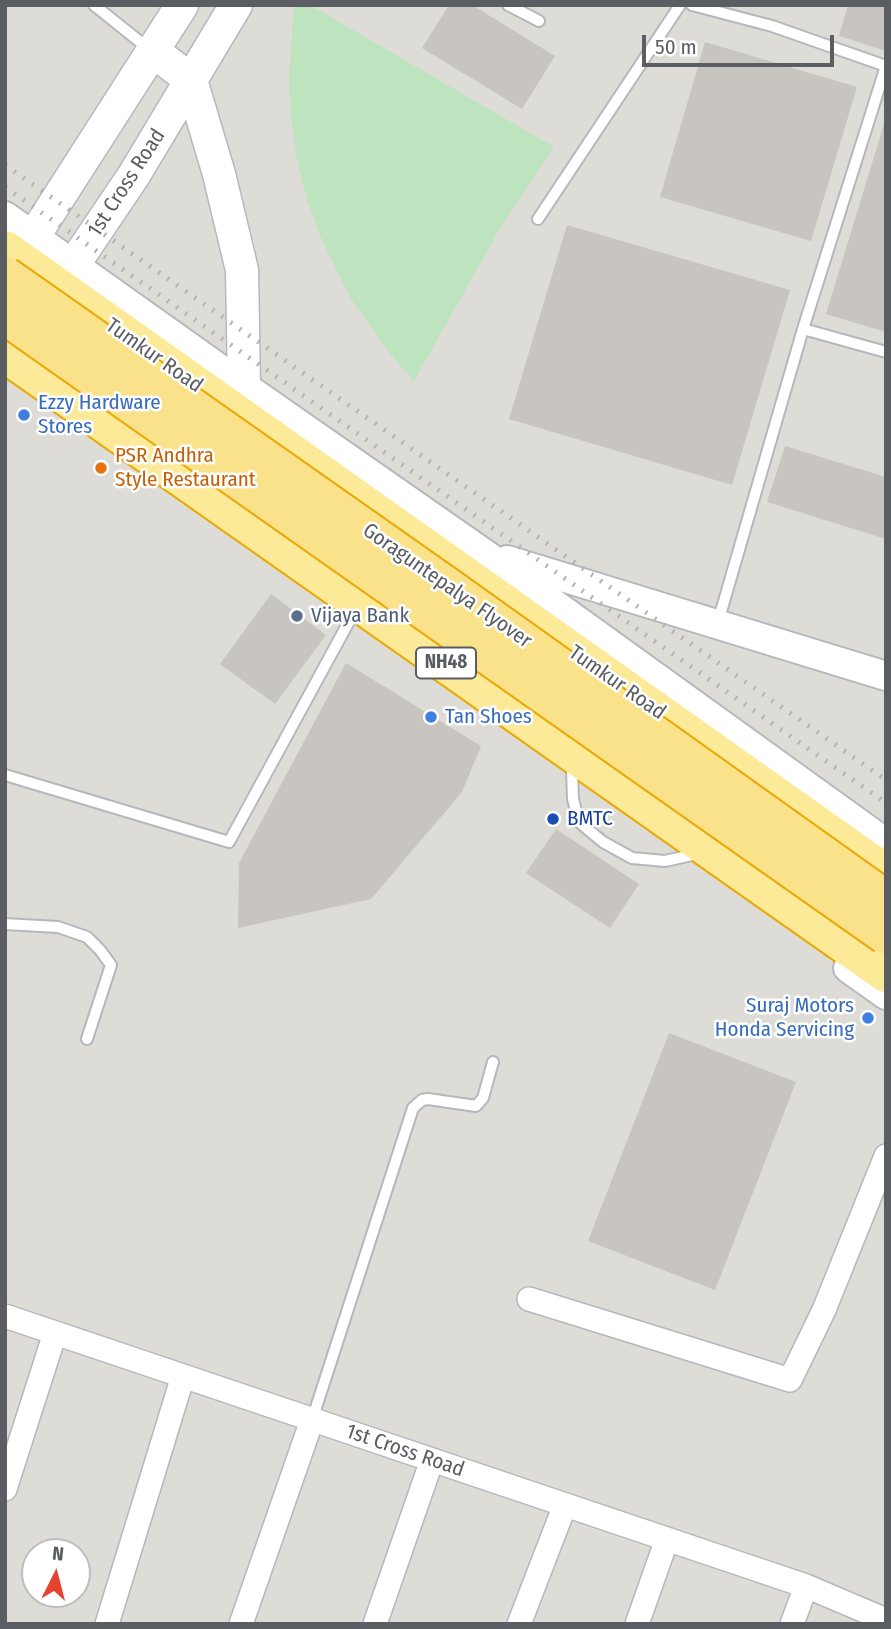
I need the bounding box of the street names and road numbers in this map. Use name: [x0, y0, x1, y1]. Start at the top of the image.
street label: 1st Cross Road: [83, 124, 171, 242]
street label: Tumkur Road: [101, 313, 207, 399]
street label: Goraguntepalya Flyover: [358, 518, 536, 654]
street label: Tumkur Road: [564, 640, 670, 726]
road number: NH48: [416, 648, 476, 678]
street label: 1st Cross Road: [343, 1419, 467, 1483]

